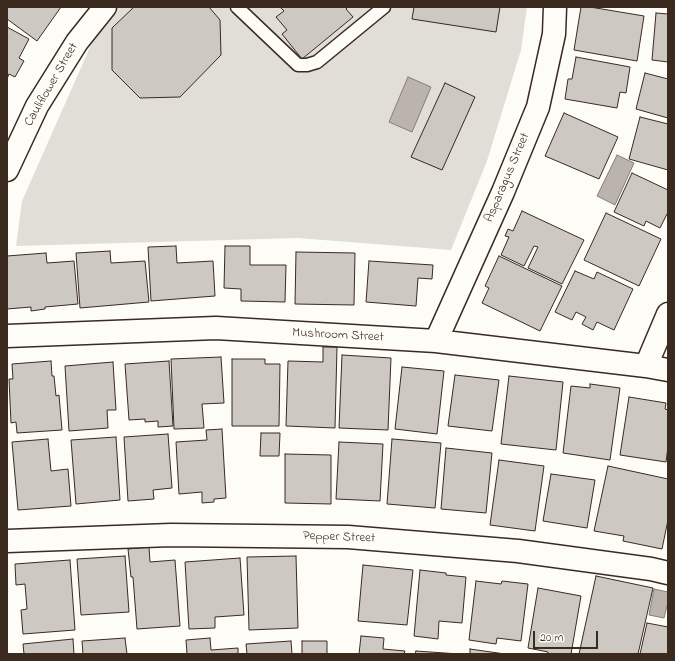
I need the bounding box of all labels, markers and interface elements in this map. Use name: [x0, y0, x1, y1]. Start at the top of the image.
street label: Cauliflower Street: [22, 40, 82, 130]
street label: Asparagus Street: [482, 131, 534, 225]
street label: Mushroom Street: [292, 326, 384, 346]
street label: Pepper Street: [302, 529, 376, 547]
scale bar: [535, 623, 600, 649]
text: 20 m: [540, 629, 563, 647]

